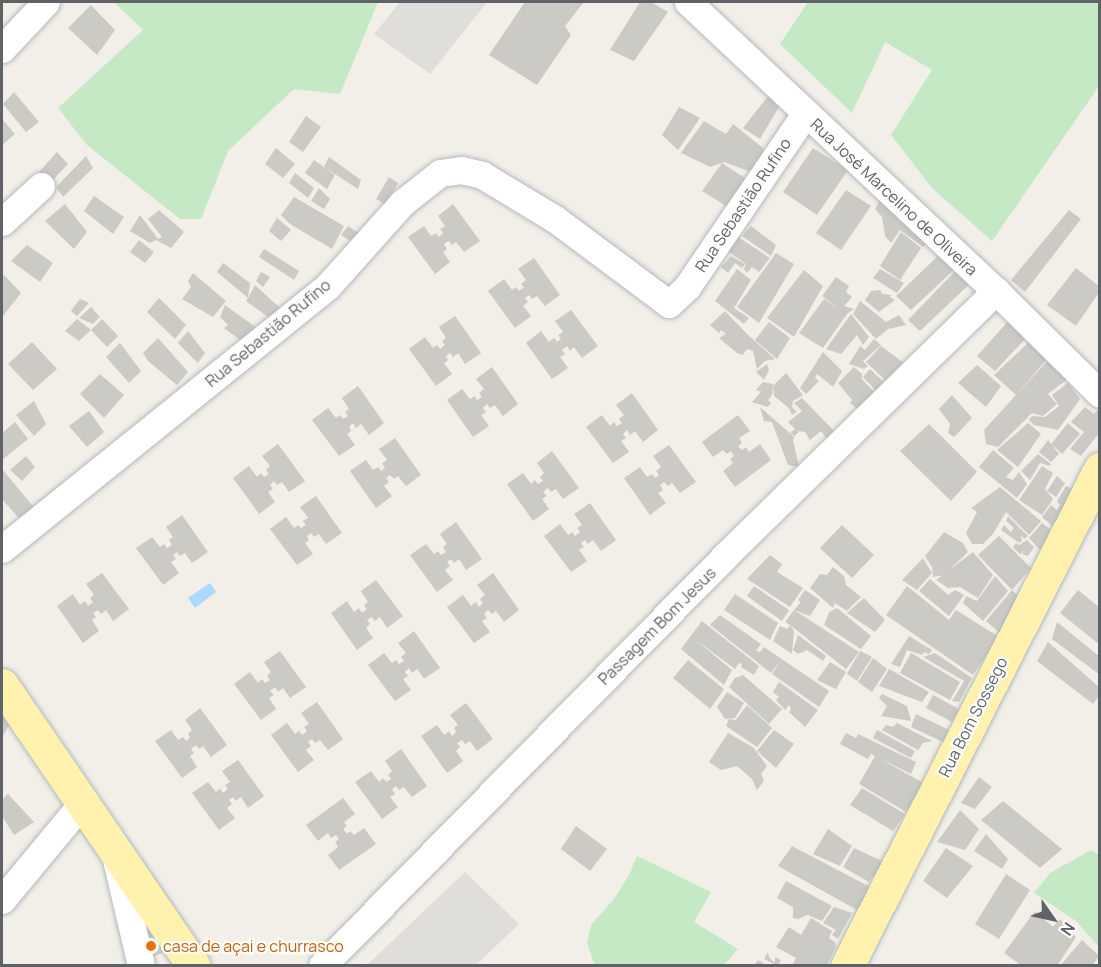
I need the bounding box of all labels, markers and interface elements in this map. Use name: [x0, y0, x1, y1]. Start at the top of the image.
street label: Rua José Marcelino de Oliveira: [807, 115, 981, 279]
street label: Rua Sebastião Rufino: [691, 134, 795, 276]
street label: Rua Sebastião Rufino: [202, 275, 334, 391]
street label: Passagem Bom Jesus: [594, 563, 720, 689]
street label: Rua Bom Sossego: [934, 654, 1012, 780]
north arrow: [1023, 889, 1083, 949]
text: N: [1056, 918, 1080, 940]
place label: casa de açai e churrasco: [163, 936, 344, 956]
marker: casa de açai e churrasco: [144, 939, 158, 953]

